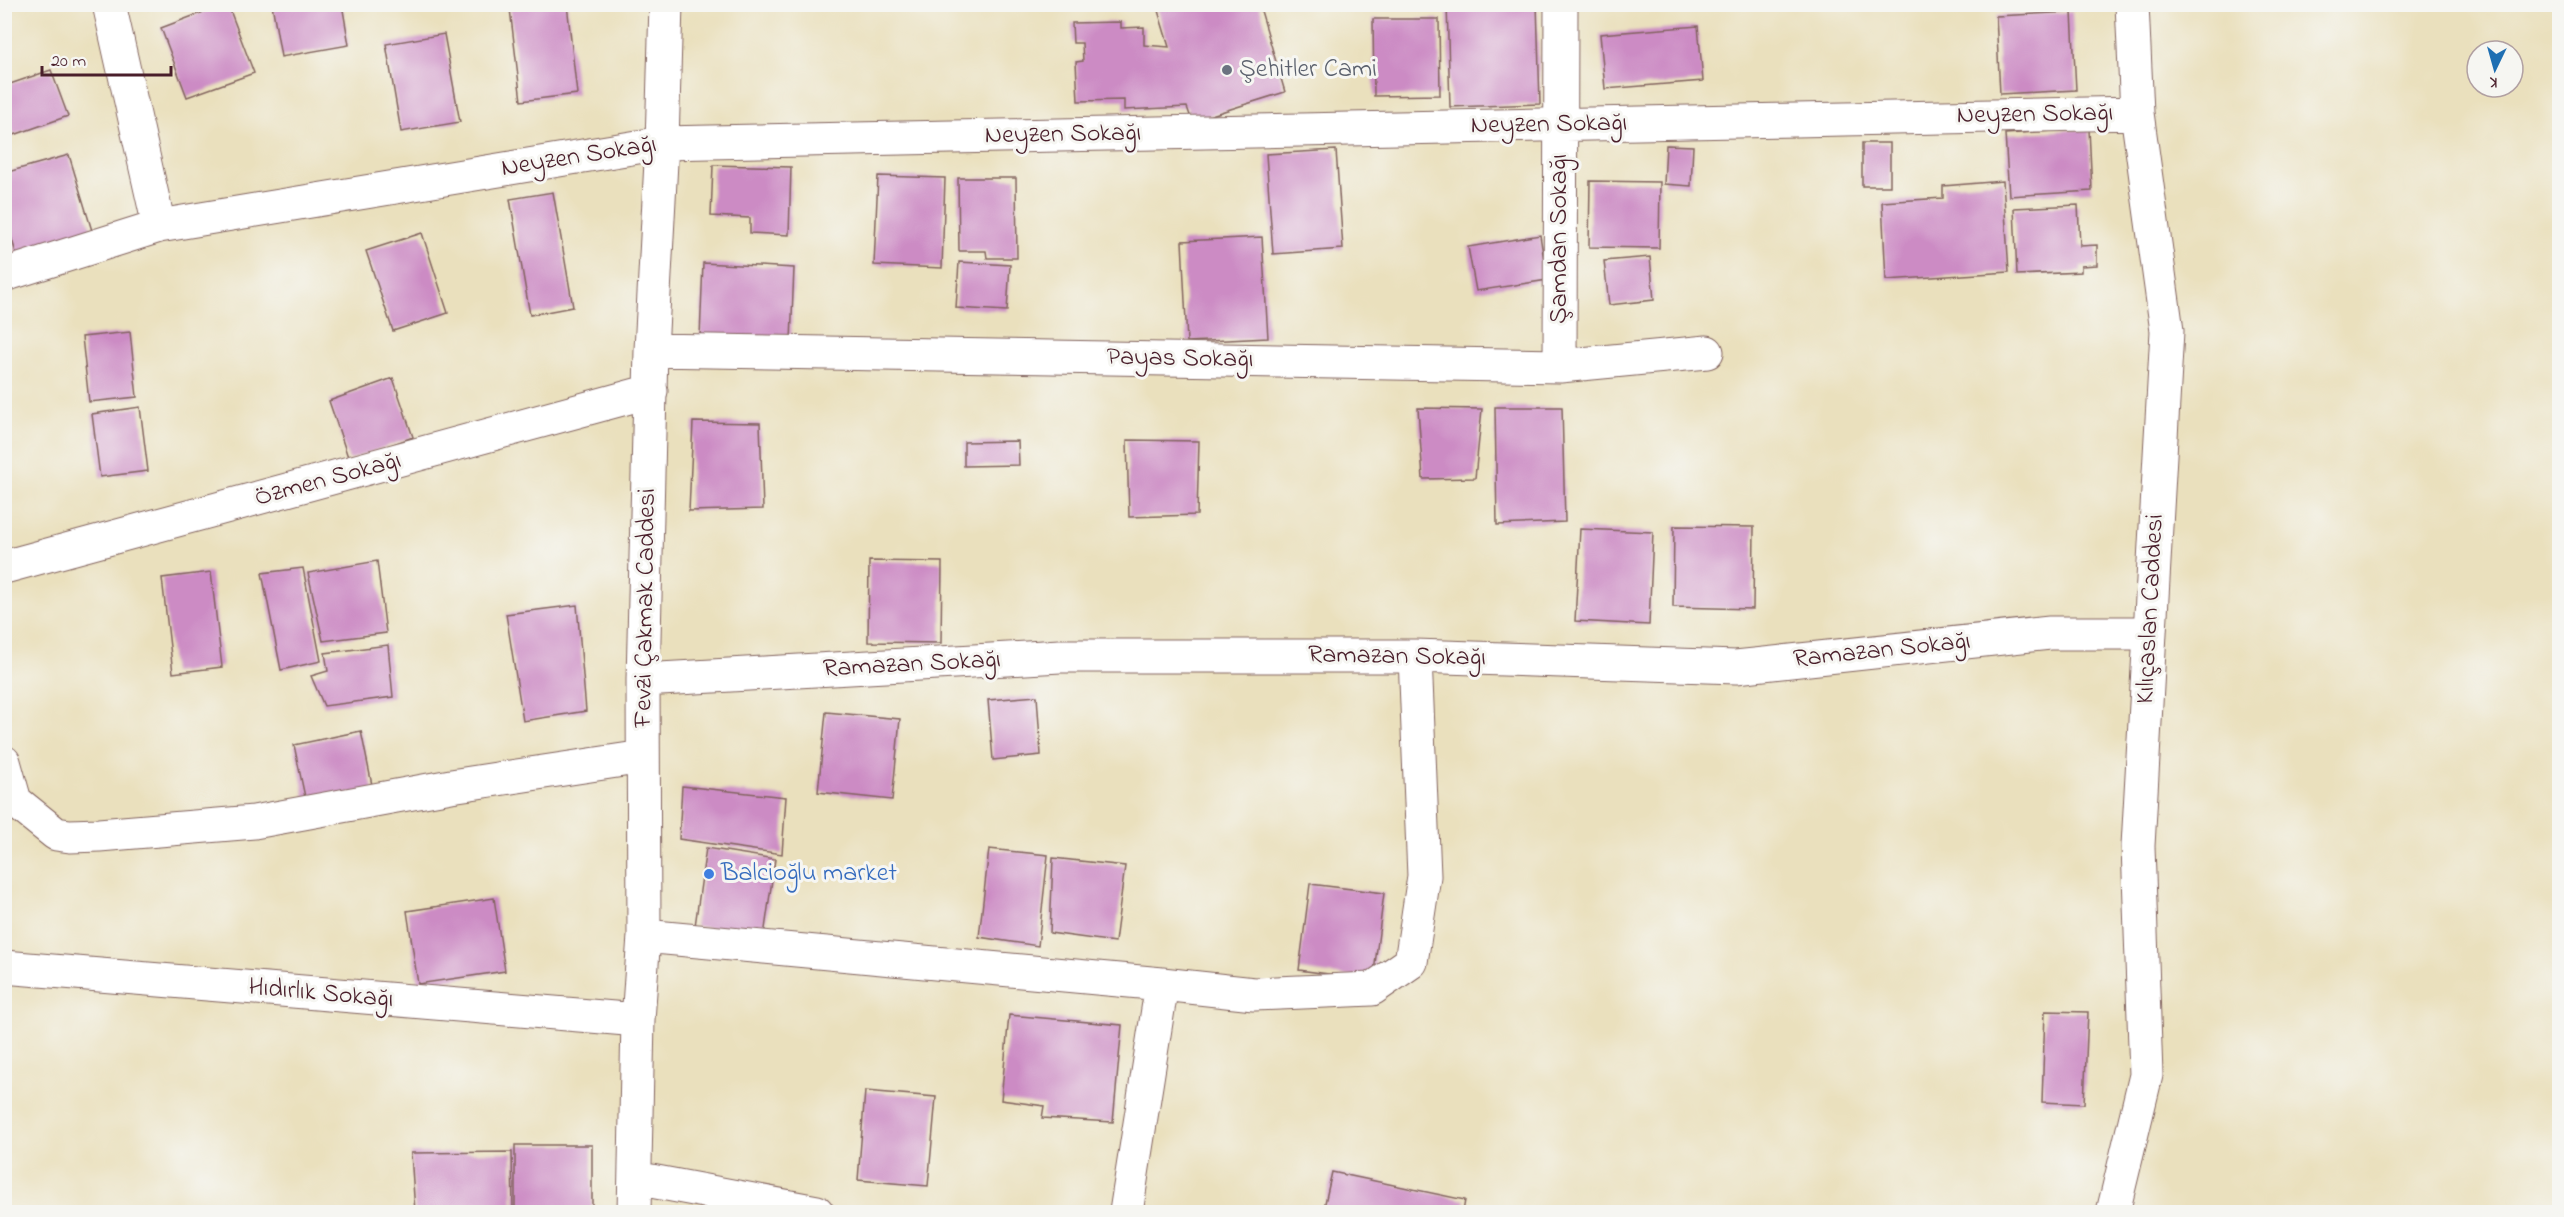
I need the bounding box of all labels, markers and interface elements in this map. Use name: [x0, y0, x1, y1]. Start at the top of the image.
scale bar: [42, 39, 171, 77]
north arrow: [2465, 39, 2525, 99]
text: 20 m: [51, 49, 86, 75]
place label: Şehitler Cami: [1239, 51, 1377, 89]
marker: Şehitler Cami: [1220, 63, 1234, 77]
text: K: [2488, 70, 2499, 94]
street label: Neyzen Sokağı: [1956, 95, 2114, 135]
street label: Neyzen Sokağı: [1470, 105, 1628, 145]
street label: Neyzen Sokağı: [984, 115, 1142, 155]
street label: Neyzen Sokağı: [499, 126, 659, 188]
street label: Şamdan Sokağı: [1541, 154, 1579, 324]
street label: Payas Sokağı: [1106, 339, 1254, 379]
street label: Özmen Sokağı: [250, 442, 406, 518]
street label: Fevzi Çakmak Caddesi: [625, 488, 667, 729]
street label: Kılıçaslan Caddesi: [2127, 513, 2175, 705]
street label: Ramazan Sokağı: [1791, 623, 1973, 679]
street label: Ramazan Sokağı: [1308, 636, 1486, 678]
street label: Ramazan Sokağı: [822, 641, 1002, 689]
place label: Balcioğlu market: [720, 855, 897, 893]
marker: Balcioğlu market: [702, 867, 716, 881]
street label: Hıdırlık Sokağı: [247, 969, 395, 1019]

